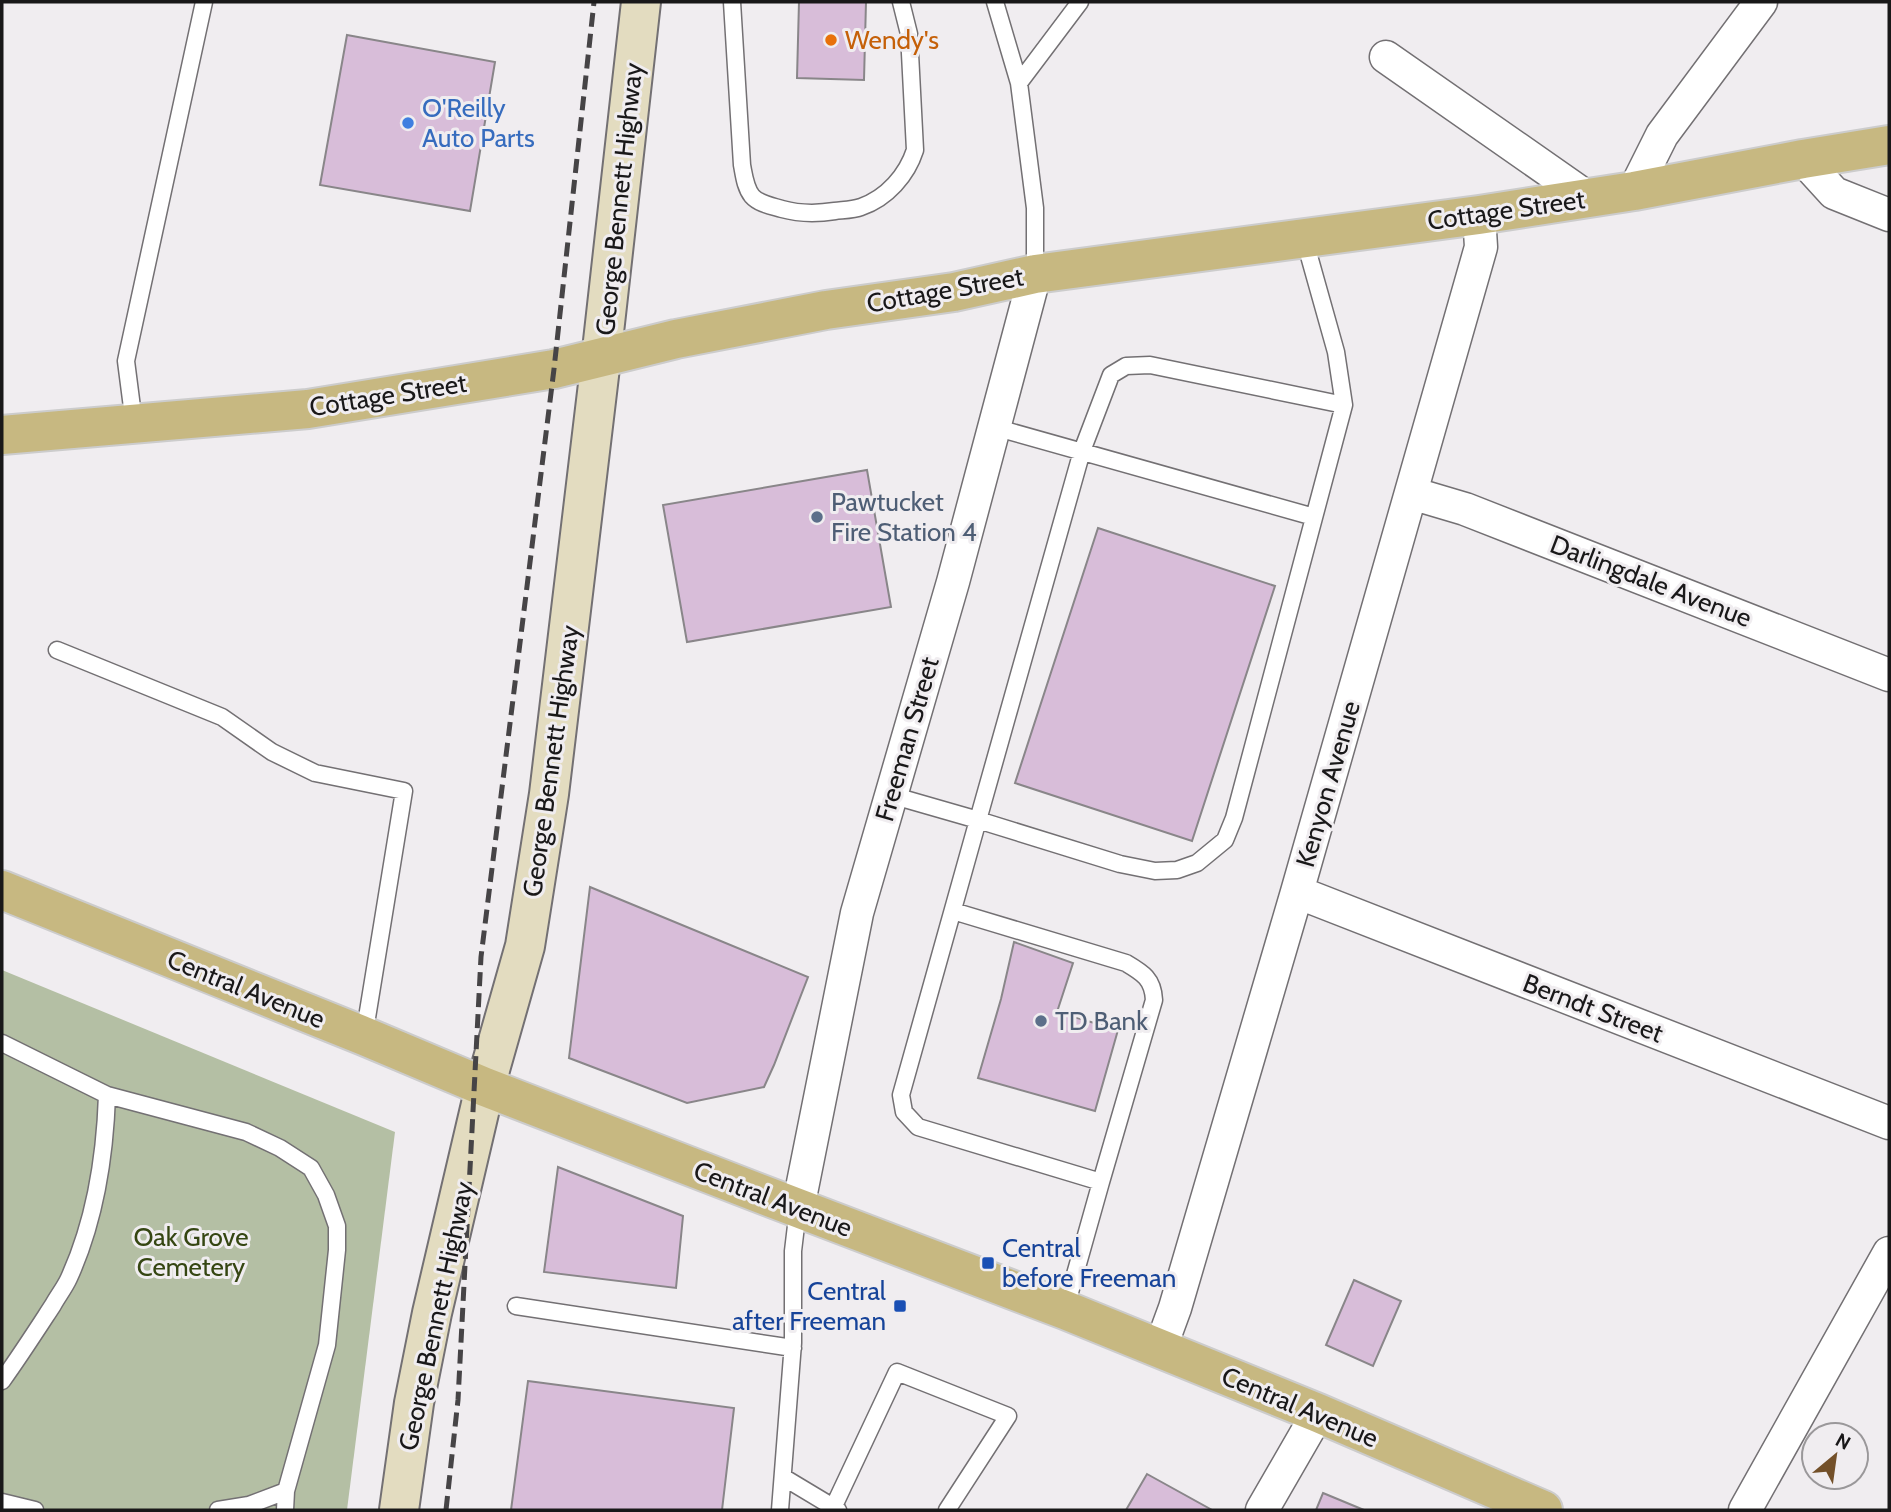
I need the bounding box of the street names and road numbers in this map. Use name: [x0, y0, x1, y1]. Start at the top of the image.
street label: George Bennett Highway: [589, 61, 649, 337]
street label: Cottage Street: [1425, 183, 1587, 237]
street label: Cottage Street: [864, 260, 1026, 320]
street label: Cottage Street: [307, 367, 469, 423]
street label: Darlingdale Avenue: [1546, 528, 1756, 634]
street label: George Bennett Highway: [516, 623, 586, 899]
street label: Freeman Street: [868, 653, 946, 825]
street label: Kenyon Avenue: [1289, 697, 1367, 871]
street label: Central Avenue: [163, 943, 329, 1035]
street label: Berndt Street: [1518, 967, 1668, 1049]
street label: Central Avenue: [689, 1154, 857, 1244]
street label: George Bennett Highway: [392, 1179, 480, 1453]
street label: Central Avenue: [1217, 1360, 1383, 1454]

